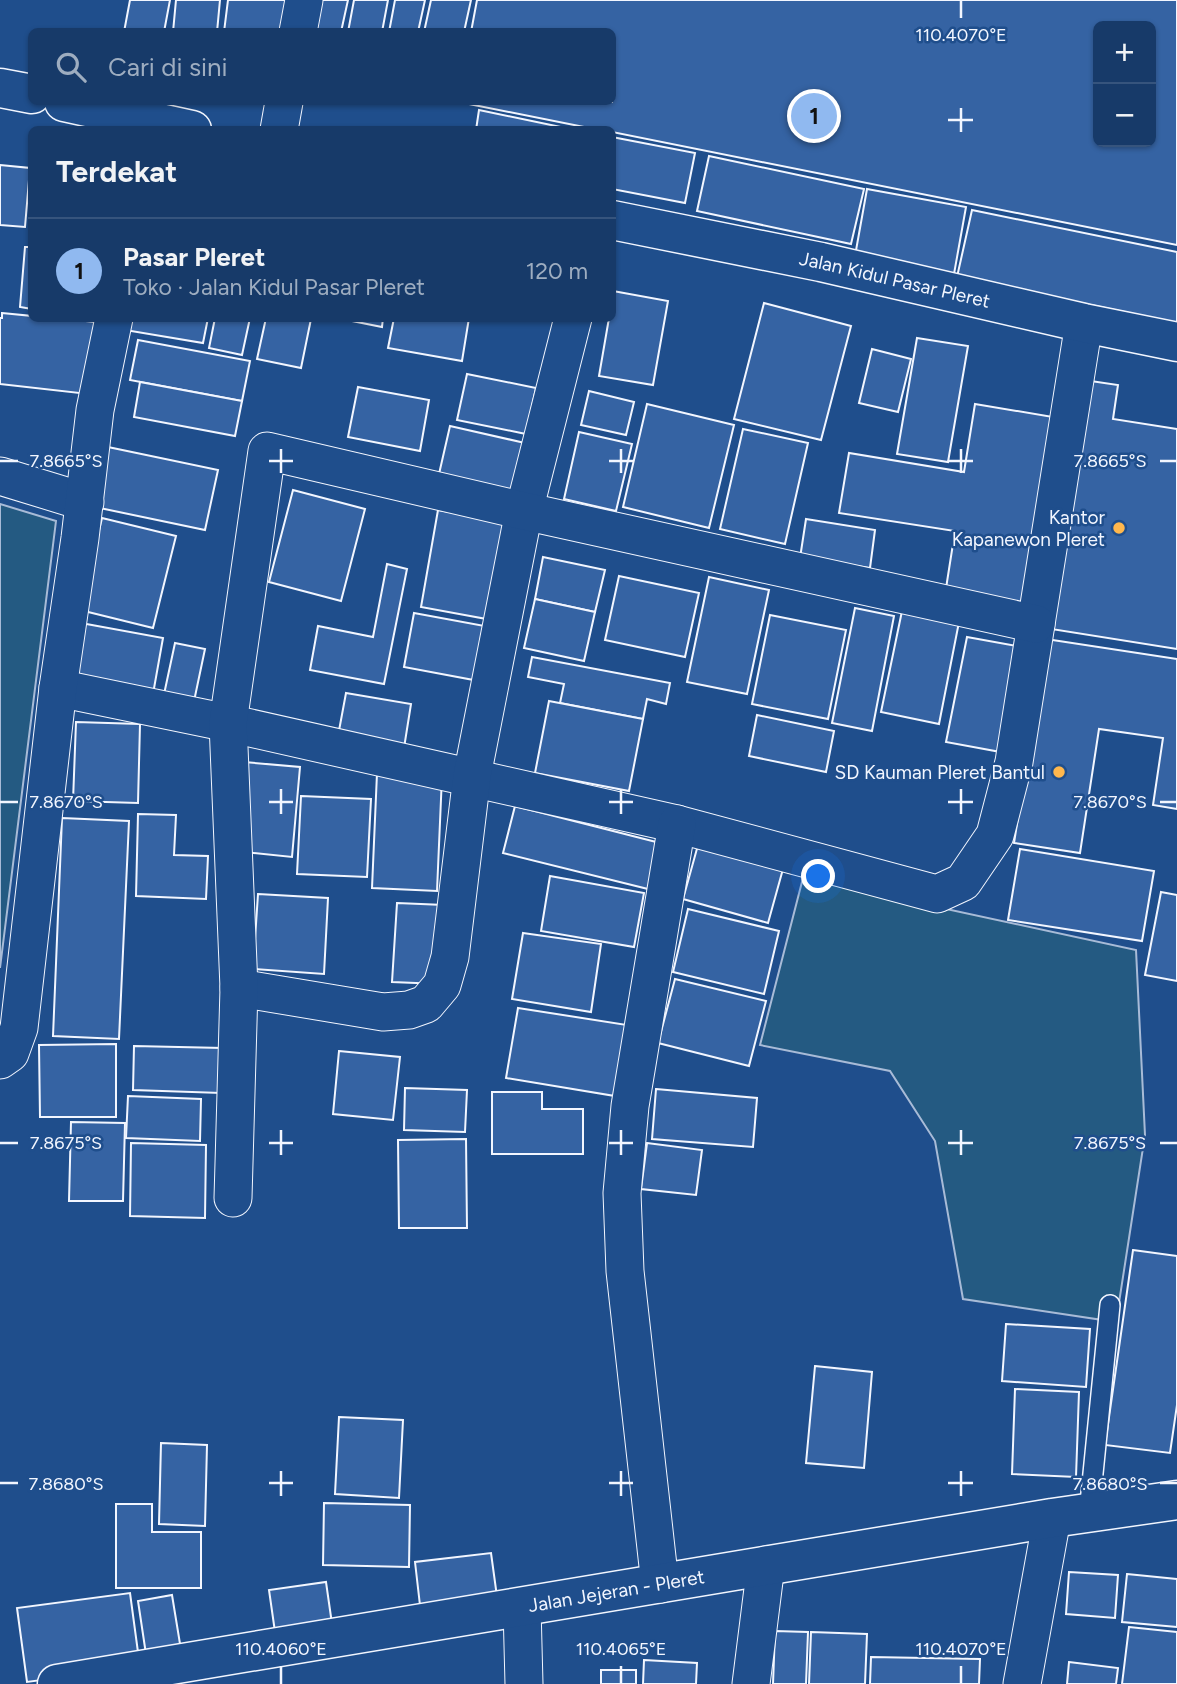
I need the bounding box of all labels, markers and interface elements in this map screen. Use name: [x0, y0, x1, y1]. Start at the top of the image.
map controls: [1093, 21, 1156, 147]
button: +: [1093, 21, 1156, 84]
text: 110.4070°E: [915, 24, 1007, 46]
search box: [28, 28, 616, 105]
icon: search: [52, 48, 90, 86]
text: Cari di sini: [108, 51, 228, 83]
button: −: [1093, 84, 1156, 147]
pin: 1: [791, 90, 837, 142]
text: Terdekat: [56, 153, 177, 190]
text: Pasar Pleret: [123, 241, 265, 273]
street label: Jalan Kidul Pasar Pleret: [797, 247, 992, 313]
text: 1: [74, 257, 84, 285]
text: 120 m: [526, 257, 588, 285]
text: Toko · Jalan Kidul Pasar Pleret: [123, 273, 425, 301]
text: 7.8665°S: [30, 450, 102, 472]
text: 7.8665°S: [1074, 450, 1146, 472]
place label: Kantor Kapanewon Pleret: [952, 506, 1106, 551]
marker: Kantor Kapanewon Pleret: [1111, 520, 1127, 536]
place label: SD Kauman Pleret Bantul: [835, 761, 1045, 784]
marker: SD Kauman Pleret Bantul: [1051, 764, 1067, 780]
text: 7.8670°S: [29, 791, 103, 813]
text: 7.8670°S: [1073, 791, 1147, 813]
your location: [801, 859, 835, 893]
text: 7.8675°S: [30, 1132, 102, 1154]
text: 7.8675°S: [1074, 1132, 1146, 1154]
text: 7.8680°S: [29, 1473, 103, 1495]
text: 7.8680°S: [1073, 1473, 1147, 1495]
street label: Jalan Jejeran - Pleret: [527, 1565, 706, 1617]
text: 110.4060°E: [235, 1638, 327, 1660]
text: 110.4065°E: [576, 1638, 666, 1660]
text: 110.4070°E: [915, 1638, 1007, 1660]

